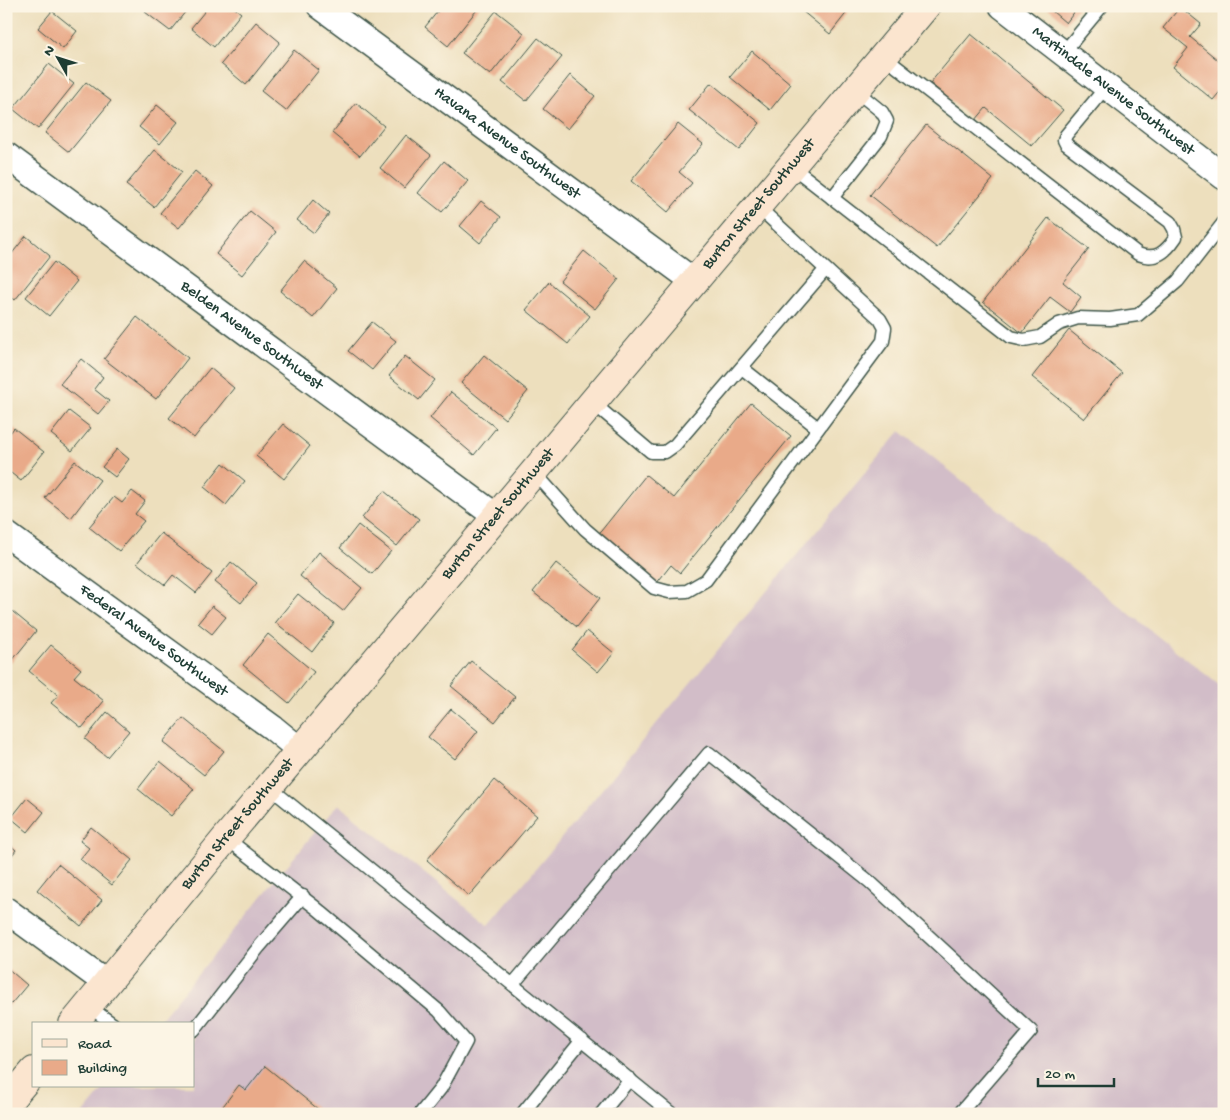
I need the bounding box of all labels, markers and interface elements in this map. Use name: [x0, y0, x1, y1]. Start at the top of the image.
street label: Martindale Avenue Southwest: [1028, 23, 1199, 161]
north arrow: [32, 32, 82, 82]
text: N: [40, 42, 59, 60]
street label: Havana Avenue Southwest: [430, 83, 585, 205]
street label: Burton Street Southwest: [698, 134, 821, 275]
street label: Belden Avenue Southwest: [176, 277, 328, 396]
street label: Burton Street Southwest: [437, 444, 560, 584]
street label: Federal Avenue Southwest: [74, 580, 233, 702]
street label: Burton Street Southwest: [177, 754, 299, 895]
legend: [32, 1022, 195, 1088]
text: Road: [78, 1036, 112, 1054]
scale bar: [1038, 1055, 1114, 1087]
text: Building: [77, 1060, 127, 1078]
text: 20 m: [1045, 1066, 1075, 1084]

